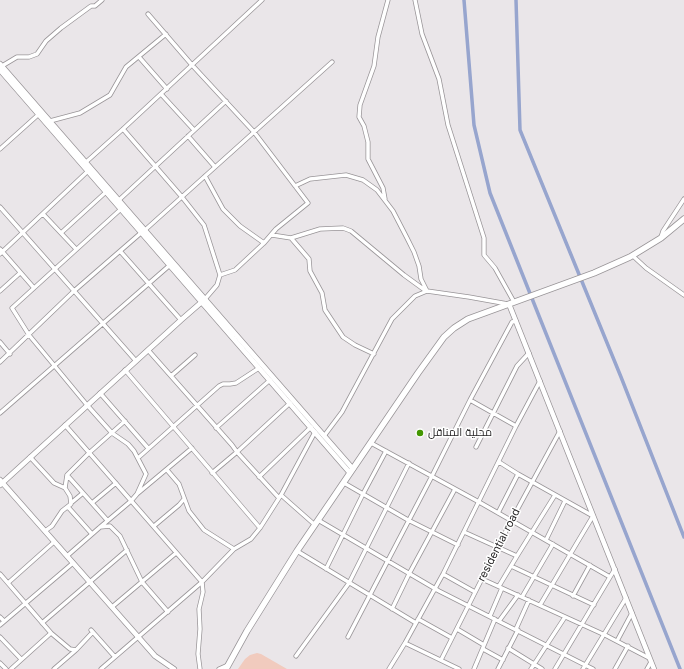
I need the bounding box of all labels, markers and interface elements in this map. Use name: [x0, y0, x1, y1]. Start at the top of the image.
place label: محلية المناقل: [428, 426, 492, 440]
marker: محلية المناقل: [415, 428, 425, 438]
street label: residential road: [475, 506, 523, 584]

